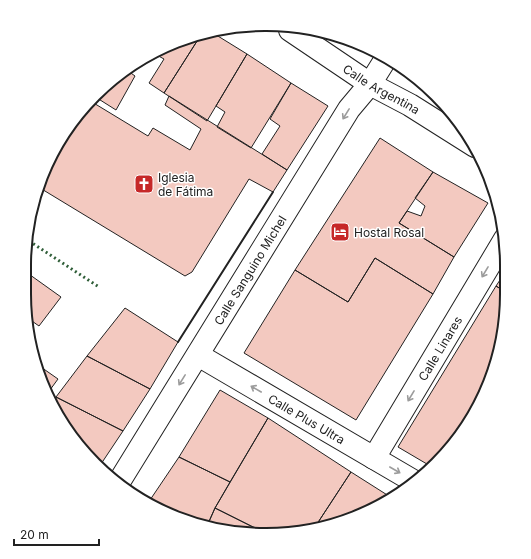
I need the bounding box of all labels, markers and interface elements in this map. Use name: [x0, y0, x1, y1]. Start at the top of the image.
street label: Calle Argentina: [340, 61, 423, 117]
one-way arrow: [342, 109, 350, 120]
place label: Iglesia de Fátima: [158, 170, 213, 199]
church icon: Iglesia de Fátima: [133, 173, 155, 195]
street label: Calle Sanguino Michel: [210, 213, 289, 328]
hotel icon: Hostal Rosal: [329, 221, 351, 243]
place label: Hostal Rosal: [354, 225, 424, 240]
one-way arrow: [480, 266, 488, 278]
street label: Calle Linares: [415, 313, 465, 383]
one-way arrow: [178, 374, 186, 386]
one-way arrow: [250, 384, 262, 392]
street label: Calle Plus Ultra: [266, 390, 348, 447]
one-way arrow: [407, 390, 415, 401]
one-way arrow: [388, 467, 400, 475]
scale bar: [14, 521, 99, 547]
text: 20 m: [20, 527, 49, 542]

